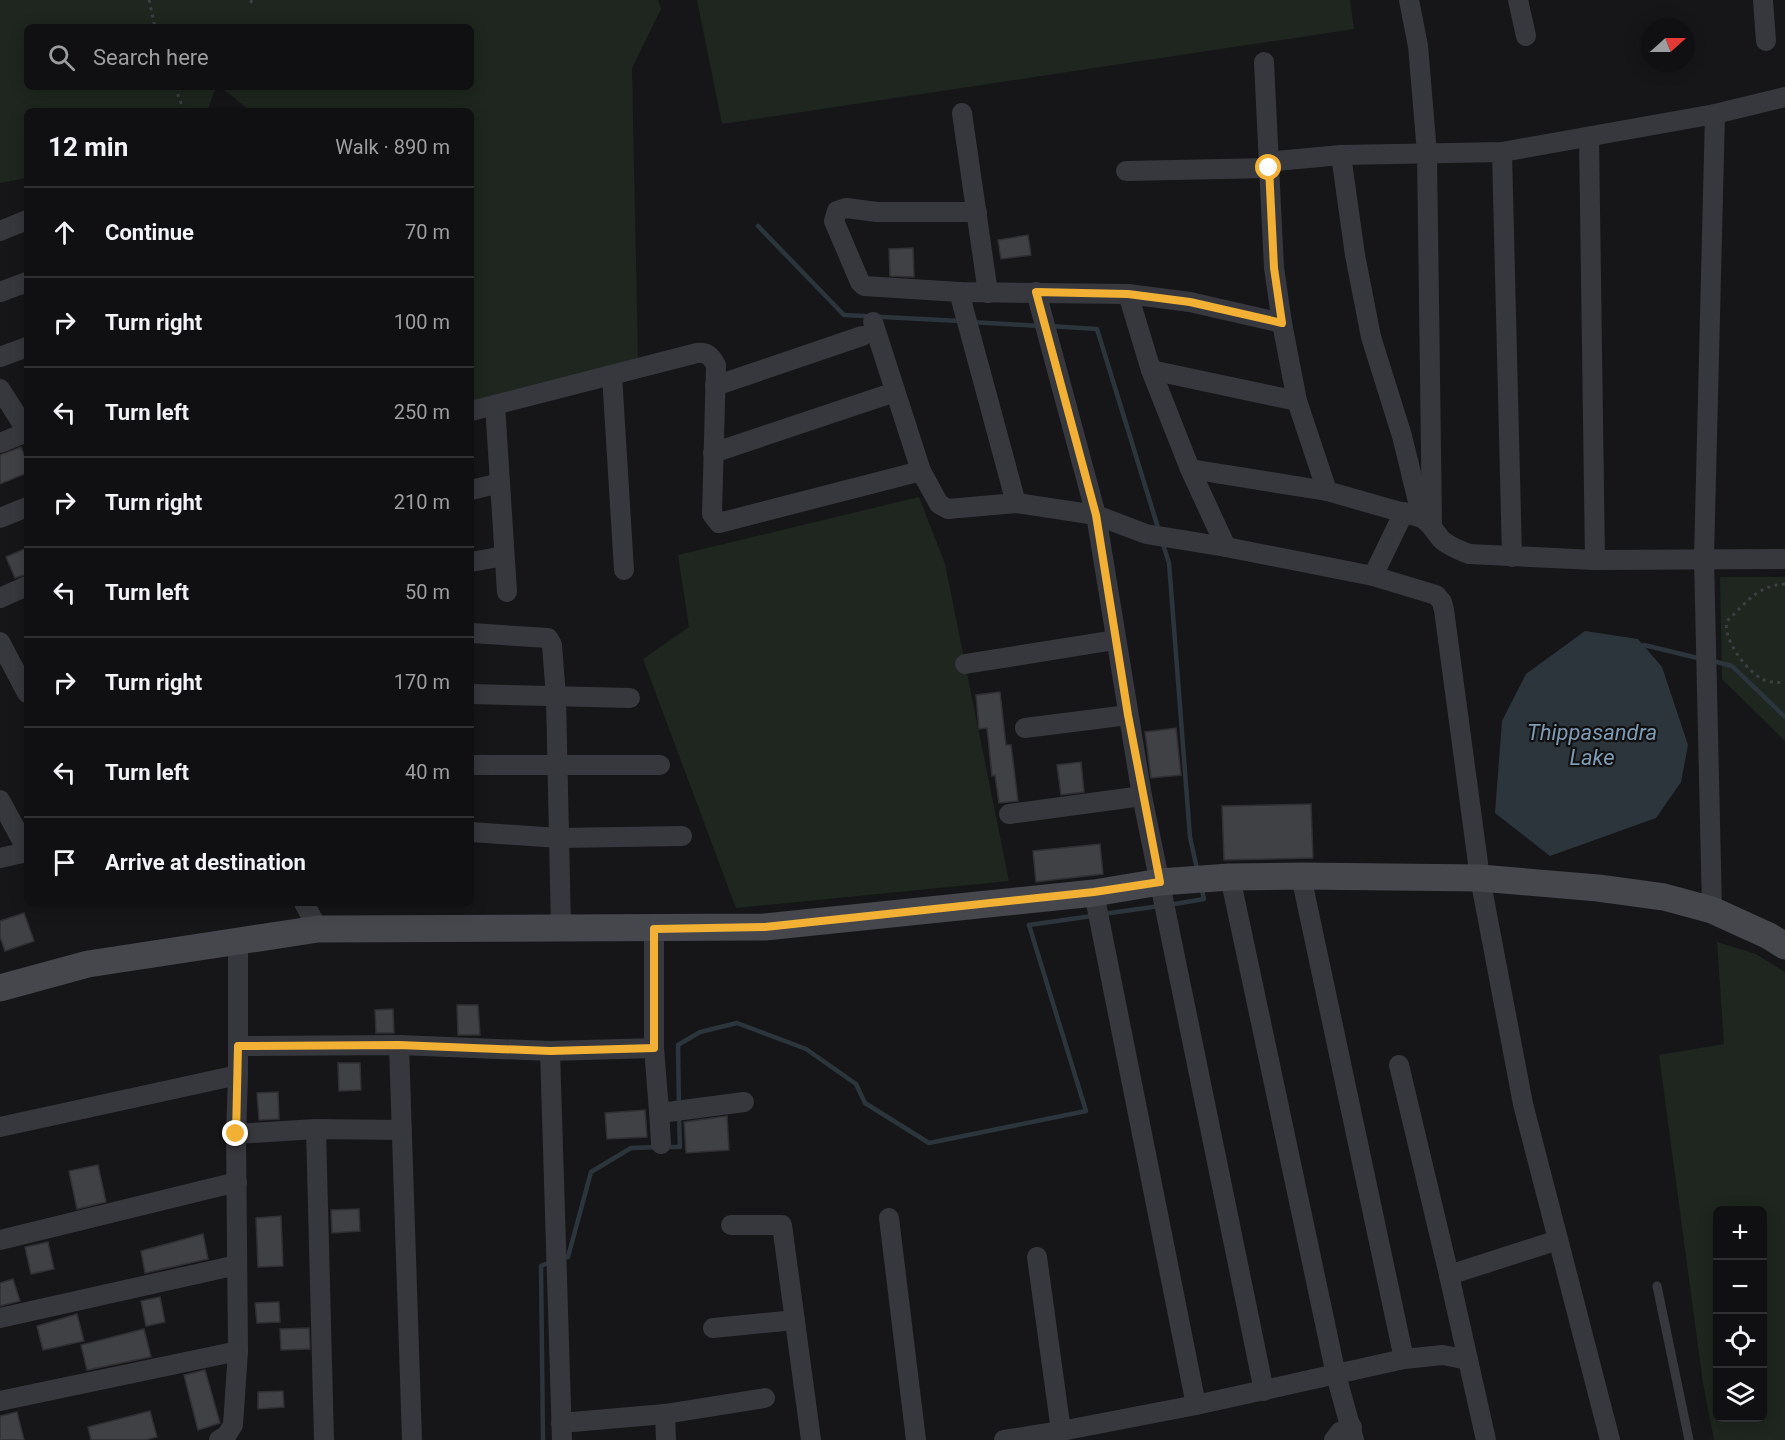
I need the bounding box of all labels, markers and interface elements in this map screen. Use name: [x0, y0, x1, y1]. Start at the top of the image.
north arrow: [1641, 18, 1695, 72]
search box: [24, 24, 474, 90]
icon: search: [45, 41, 78, 74]
text: Search here: [93, 45, 209, 70]
text: 12 min: [48, 132, 128, 162]
text: Walk · 890 m: [335, 135, 450, 159]
route start: [1255, 154, 1281, 180]
icon: ahead: [48, 216, 81, 249]
text: Continue: [105, 220, 194, 245]
text: 70 m: [405, 220, 450, 244]
icon: right: [48, 306, 81, 339]
text: Turn right: [105, 310, 202, 335]
text: 100 m: [394, 310, 450, 334]
icon: left: [48, 396, 81, 429]
text: Turn left: [105, 400, 189, 425]
text: 250 m: [394, 400, 450, 424]
icon: right: [48, 486, 81, 519]
text: Turn right: [105, 490, 202, 515]
text: 210 m: [394, 490, 450, 514]
icon: left: [48, 576, 81, 609]
text: Turn left: [105, 580, 189, 605]
text: 50 m: [405, 580, 450, 604]
icon: right: [48, 666, 81, 699]
text: Turn right: [105, 670, 202, 695]
text: 170 m: [394, 670, 450, 694]
water label: Thippasandra Lake: [1527, 720, 1657, 770]
icon: left: [48, 756, 81, 789]
text: Turn left: [105, 760, 189, 785]
text: 40 m: [405, 760, 450, 784]
icon: arrive: [48, 846, 81, 879]
text: Arrive at destination: [105, 850, 306, 875]
route end: [222, 1120, 248, 1146]
map controls: [1713, 1206, 1767, 1422]
button: +: [1713, 1206, 1767, 1260]
button: −: [1713, 1260, 1767, 1314]
button: locate: [1713, 1314, 1767, 1368]
button: layers: [1713, 1368, 1767, 1422]

